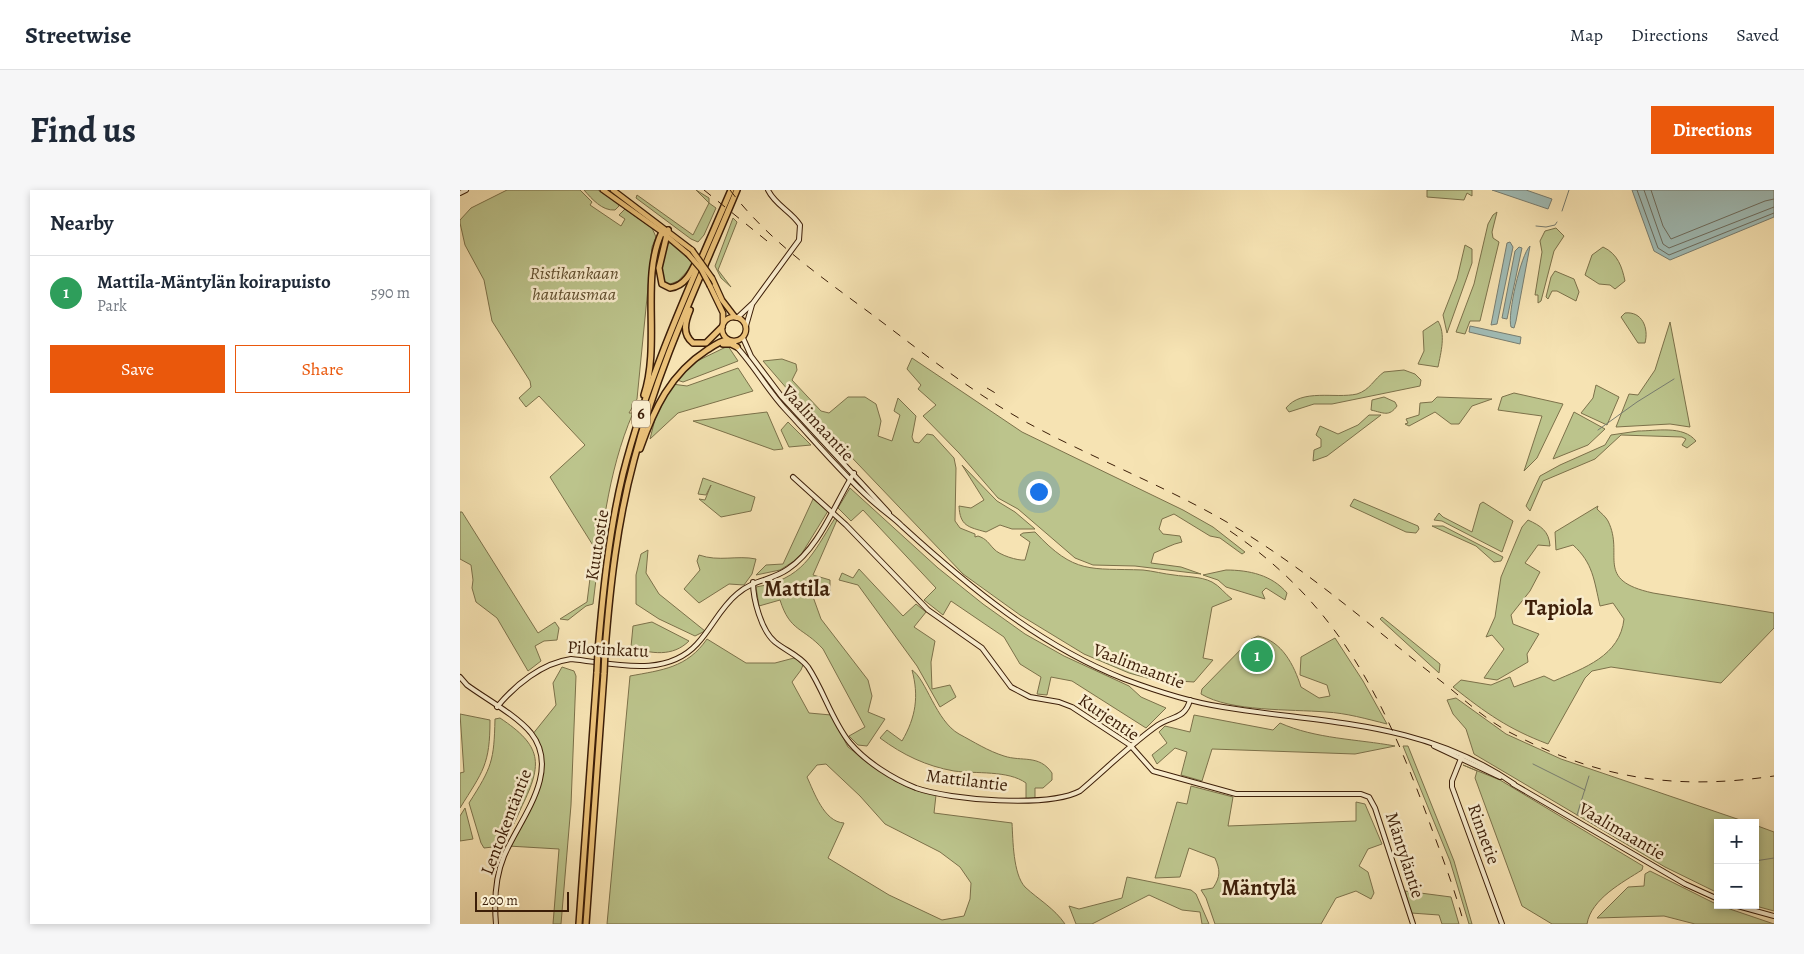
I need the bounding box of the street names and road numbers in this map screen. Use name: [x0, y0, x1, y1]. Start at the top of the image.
street label: Vaalimaantie: [776, 379, 860, 466]
road number: 6: [632, 400, 650, 428]
street label: Kuutostie: [580, 508, 614, 582]
street label: Pilotinkatu: [567, 635, 650, 663]
street label: Vaalimaantie: [1089, 637, 1188, 694]
street label: Kurjentie: [1074, 688, 1144, 746]
street label: Mattilantie: [925, 763, 1009, 797]
street label: Lentokentäntie: [475, 766, 537, 878]
street label: Vaalimaantie: [1573, 796, 1670, 866]
street label: Rinnetie: [1462, 800, 1506, 868]
street label: Mäntyläntie: [1380, 809, 1430, 901]

